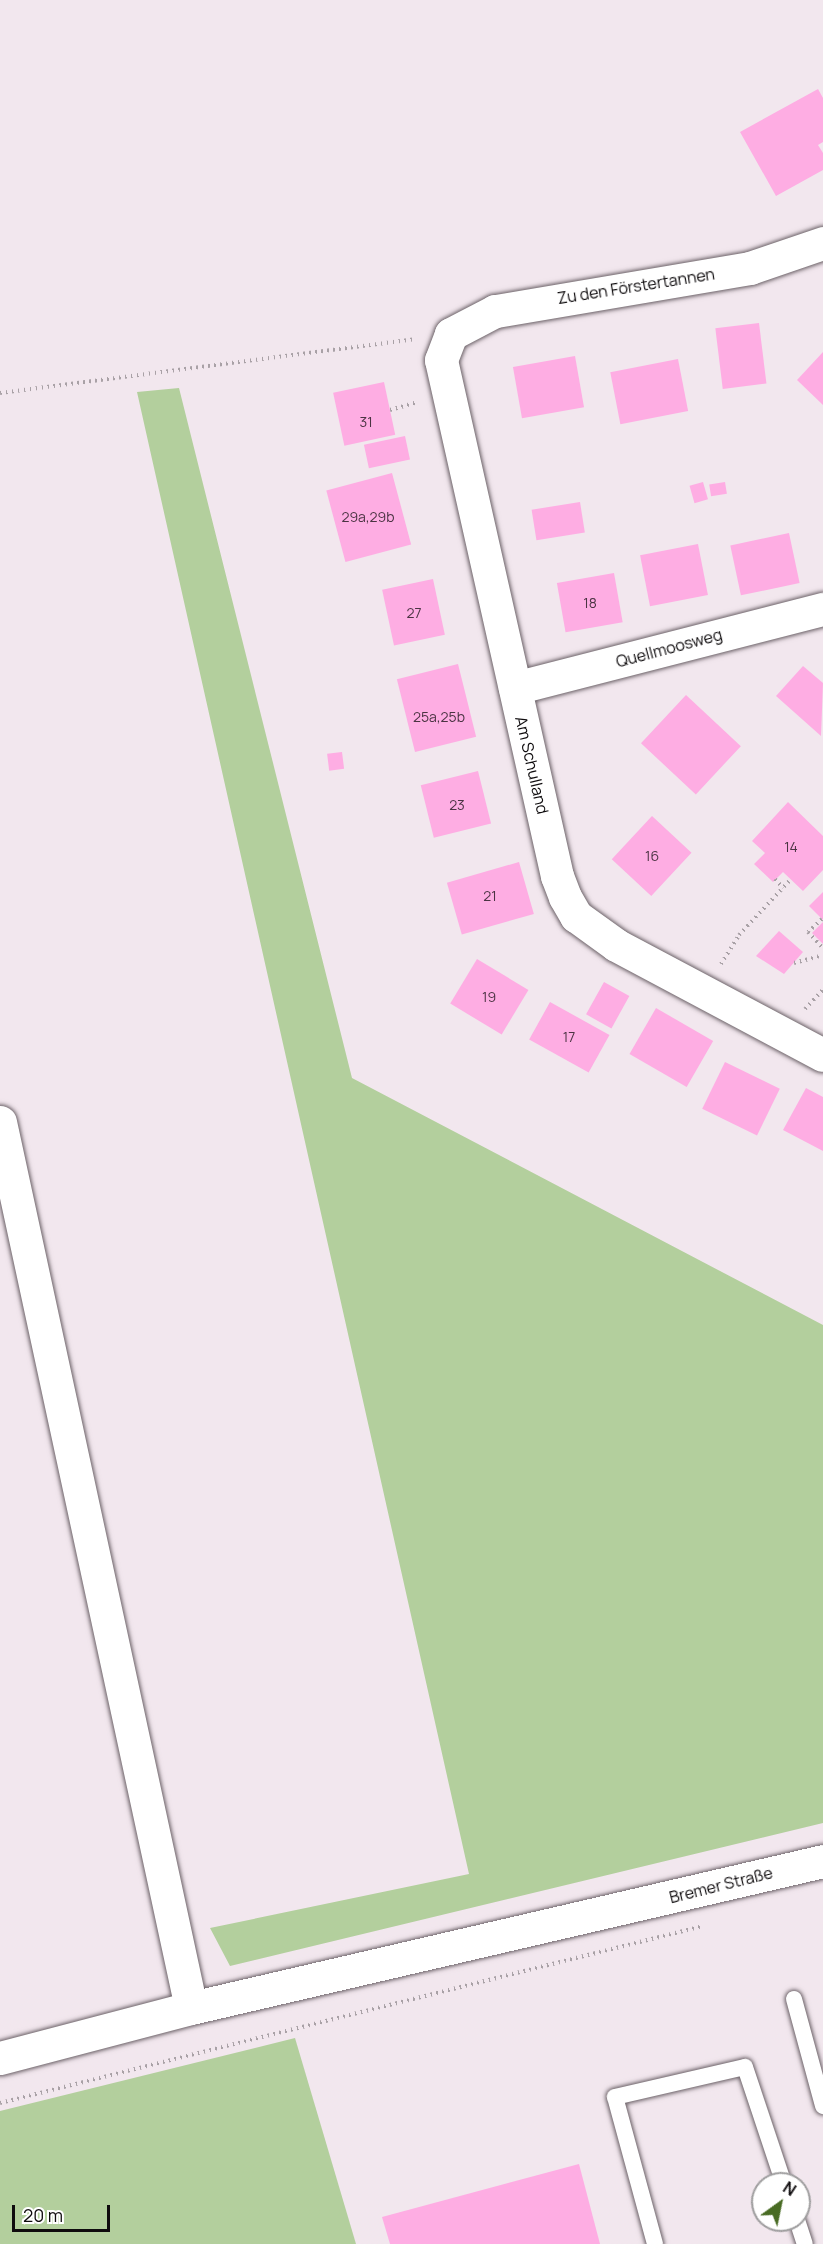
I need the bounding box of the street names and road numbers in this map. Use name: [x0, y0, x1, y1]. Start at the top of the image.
street label: Zu den Förstertannen: [556, 264, 716, 308]
street label: Quellmoosweg: [614, 625, 724, 671]
street label: Am Schulland: [511, 714, 553, 816]
street label: Bremer Straße: [667, 1863, 775, 1907]

